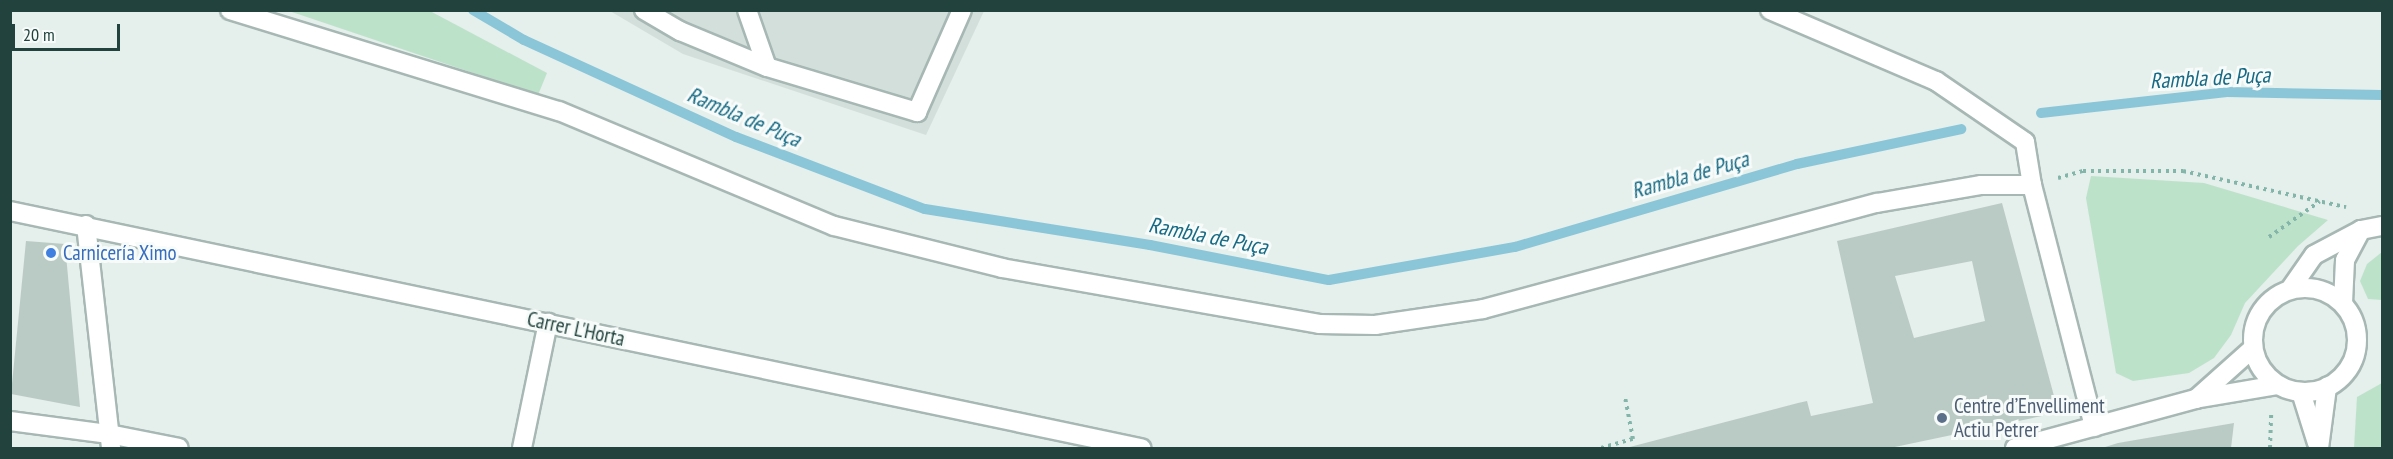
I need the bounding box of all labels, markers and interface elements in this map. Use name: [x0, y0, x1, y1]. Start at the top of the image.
scale bar: [15, 12, 123, 50]
text: 20 m: [23, 23, 55, 46]
water label: Rambla de Puça: [2149, 62, 2271, 94]
water label: Rambla de Puça: [683, 81, 805, 153]
water label: Rambla de Puça: [1628, 146, 1752, 204]
water label: Rambla de Puça: [1146, 212, 1270, 260]
place label: Carnicería Ximo: [63, 240, 177, 266]
marker: Carnicería Ximo: [44, 246, 58, 260]
street label: Carrer L'Horta: [525, 306, 627, 352]
place label: Centre d’Envelliment Actiu Petrer: [1954, 393, 2105, 443]
marker: Centre d’Envelliment Actiu Petrer: [1935, 411, 1949, 425]

